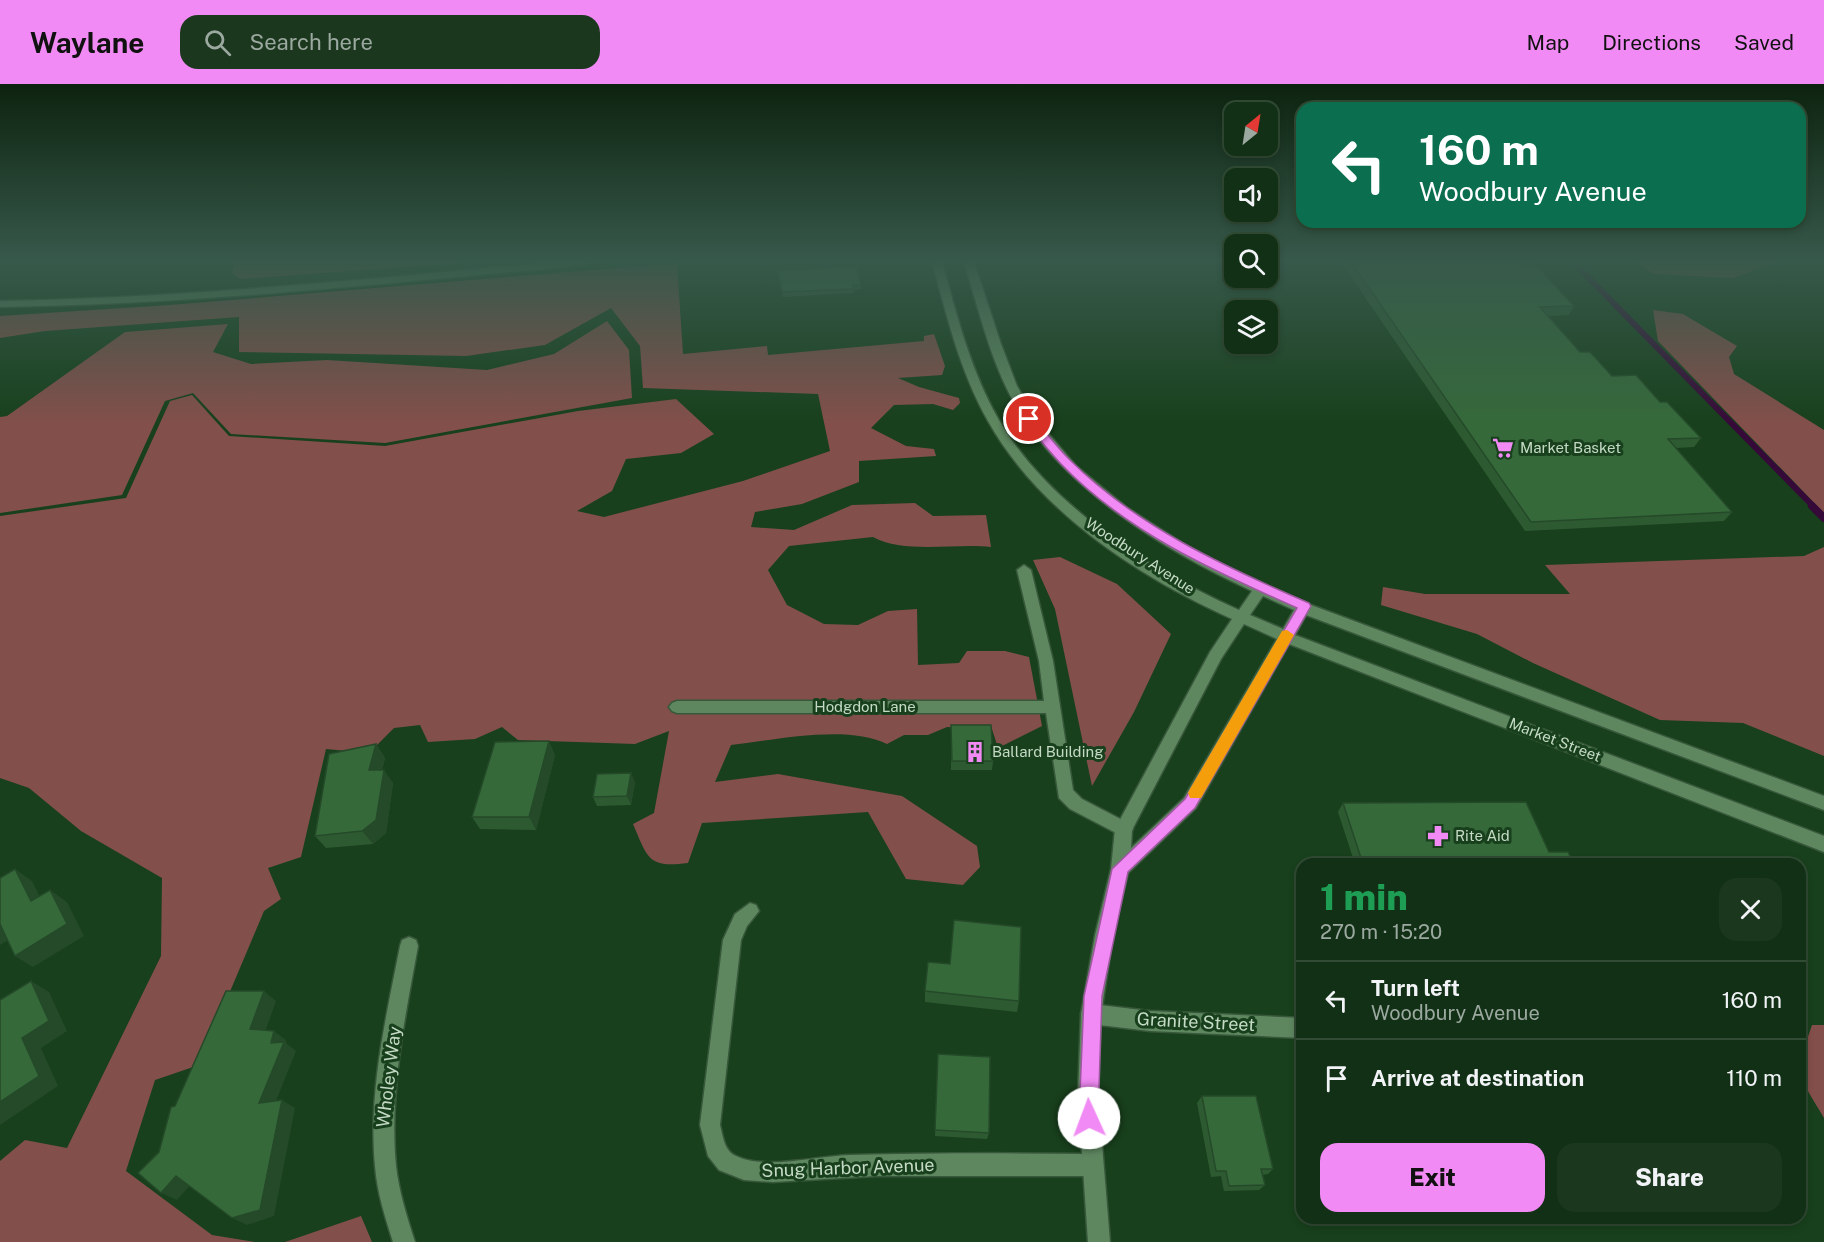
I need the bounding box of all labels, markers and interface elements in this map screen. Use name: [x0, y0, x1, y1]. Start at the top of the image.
search box: [180, 15, 600, 69]
text: Waylane: [30, 26, 144, 59]
icon: search: [201, 26, 234, 59]
text: Search here: [249, 29, 373, 55]
text: Map: [1527, 30, 1569, 55]
text: Directions: [1602, 30, 1701, 55]
text: Saved: [1734, 30, 1794, 55]
north arrow: [1224, 102, 1278, 156]
map controls: [1224, 102, 1278, 354]
text: 160 m: [1419, 125, 1539, 174]
icon: left: [1320, 126, 1398, 204]
button: sound: [1224, 168, 1278, 222]
text: Woodbury Avenue: [1419, 175, 1647, 207]
button: search: [1224, 234, 1278, 288]
button: layers: [1224, 300, 1278, 354]
pin: [1003, 393, 1054, 444]
icon: arrive: [1012, 402, 1045, 435]
supermarket icon: Market Basket: [1491, 436, 1515, 460]
place label: Market Basket: [1520, 439, 1621, 456]
street label: Woodbury Avenue: [1083, 514, 1198, 597]
street label: Hodgdon Lane: [814, 698, 916, 715]
street label: Market Street: [1507, 714, 1604, 765]
building icon: Ballard Building: [963, 740, 987, 764]
place label: Ballard Building: [992, 743, 1103, 760]
pharmacy icon: Rite Aid: [1426, 824, 1450, 848]
place label: Rite Aid: [1455, 827, 1510, 844]
text: 1 min: [1320, 876, 1408, 918]
button: close: [1719, 878, 1782, 941]
text: 270 m · 15:20: [1320, 920, 1442, 944]
text: Turn left: [1371, 975, 1460, 1001]
icon: left: [1320, 984, 1353, 1017]
text: 160 m: [1722, 987, 1782, 1013]
text: Woodbury Avenue: [1371, 1001, 1540, 1025]
street label: Granite Street: [1136, 1008, 1256, 1035]
street label: Wholey Way: [372, 1025, 405, 1129]
icon: arrive: [1320, 1062, 1353, 1095]
text: Arrive at destination: [1371, 1065, 1584, 1091]
text: 110 m: [1726, 1065, 1782, 1091]
position arrow: [1057, 1086, 1121, 1150]
button: Exit: [1320, 1143, 1545, 1212]
button: Share: [1557, 1143, 1782, 1212]
street label: Snug Harbor Avenue: [761, 1154, 935, 1181]

